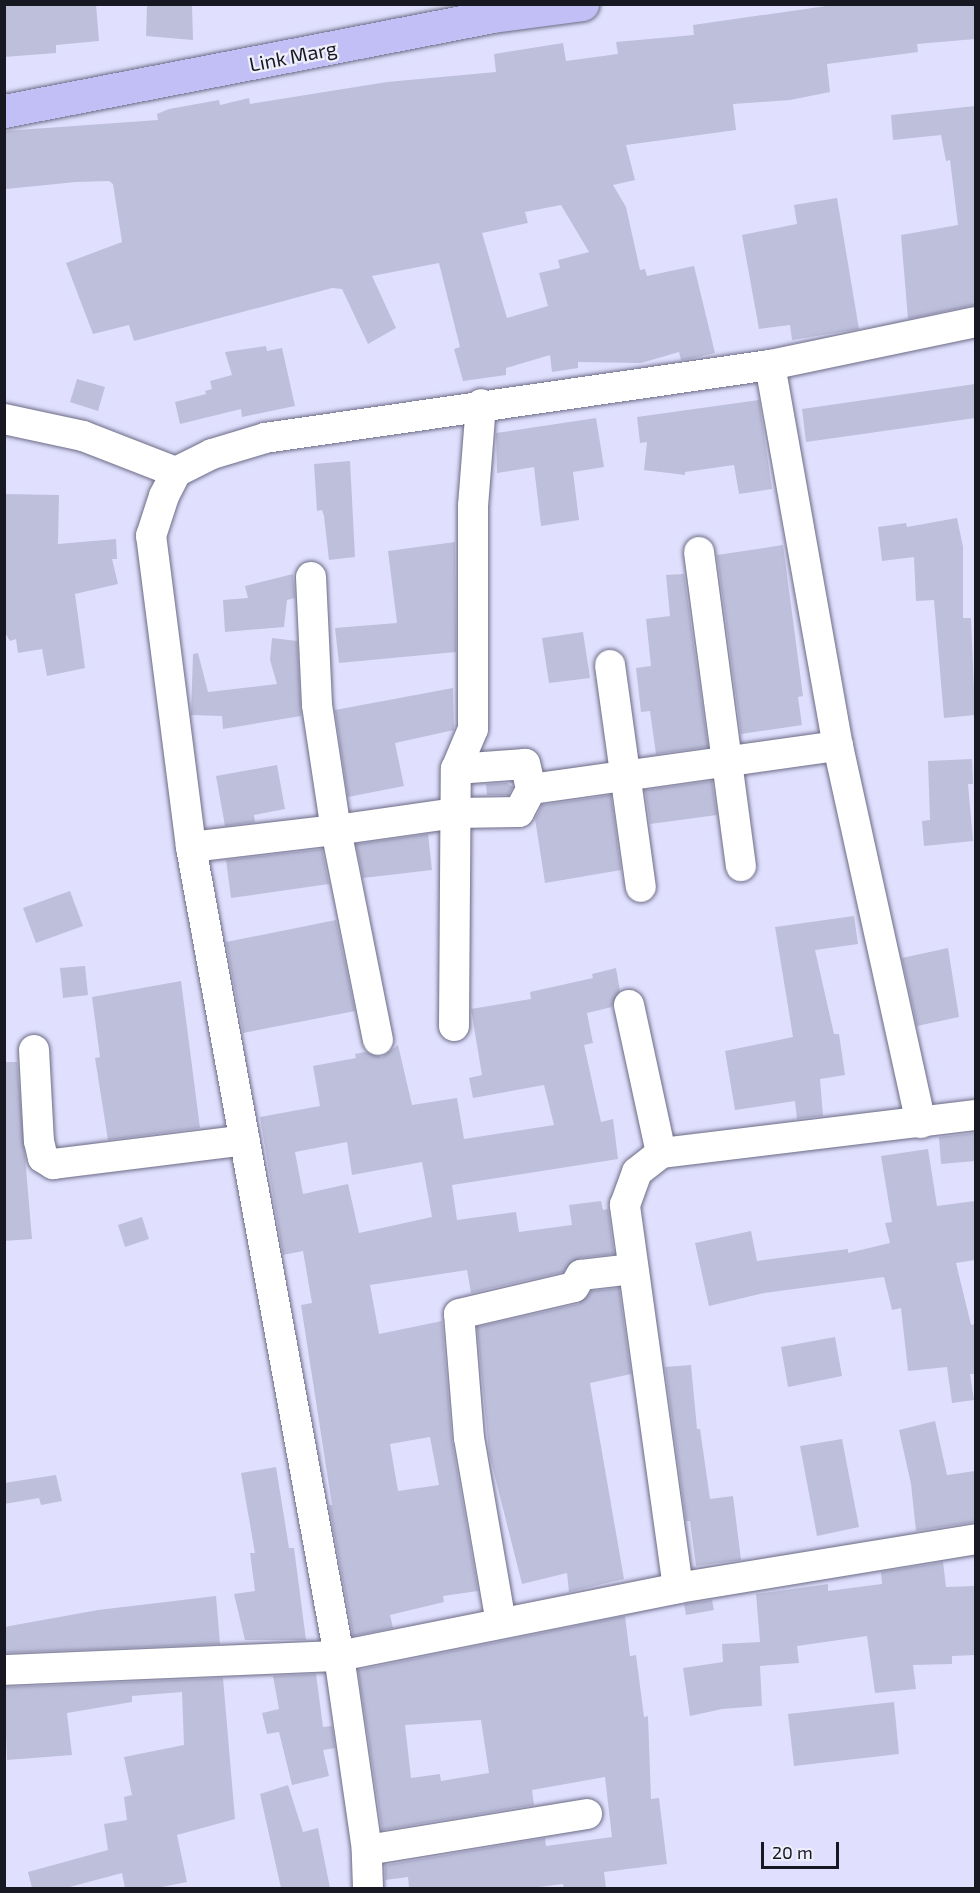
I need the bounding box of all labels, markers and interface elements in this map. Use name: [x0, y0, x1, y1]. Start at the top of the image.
street label: Link Marg: [247, 36, 339, 76]
scale bar: [764, 1830, 842, 1868]
text: 20 m: [772, 1841, 813, 1863]

